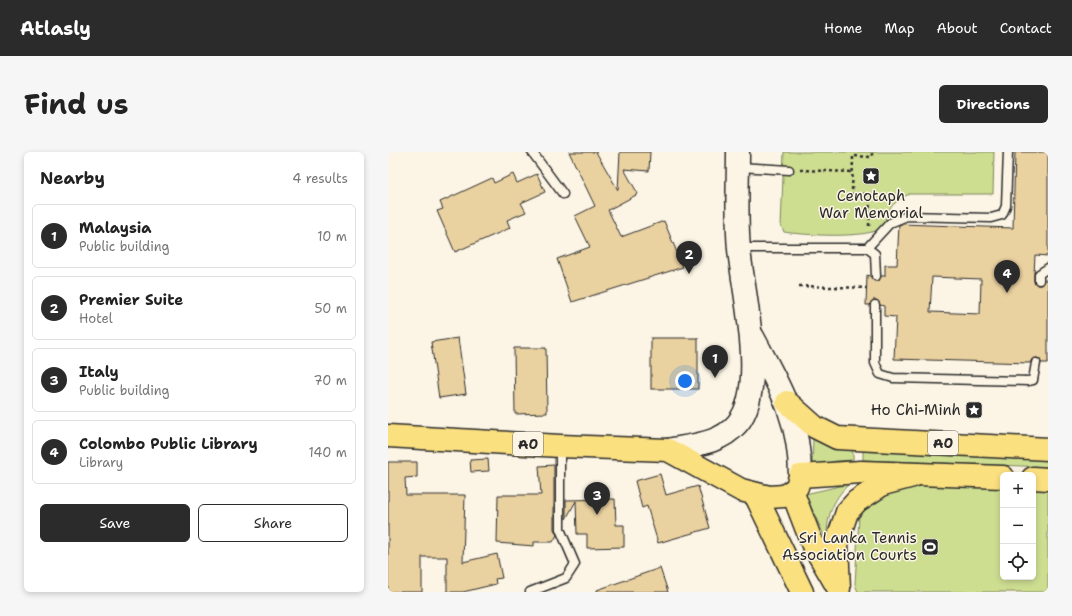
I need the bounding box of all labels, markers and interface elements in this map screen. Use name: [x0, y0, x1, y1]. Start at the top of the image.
text: Atlasly: [20, 16, 91, 41]
text: Home: [824, 19, 863, 37]
text: Map: [885, 19, 915, 37]
text: About: [937, 19, 978, 37]
text: Contact: [1000, 19, 1052, 37]
text: Find us: [24, 85, 129, 123]
button: Directions: [939, 85, 1048, 123]
place icon: Cenotaph War Memorial: [861, 166, 881, 186]
text: Nearby: [40, 167, 105, 189]
text: 4 results: [292, 170, 348, 187]
place label: Cenotaph War Memorial: [819, 186, 923, 223]
text: Malaysia: [79, 218, 152, 238]
text: 1: [51, 228, 57, 245]
text: 10 m: [317, 228, 347, 245]
text: Public building: [79, 238, 170, 255]
pin: 2: [676, 241, 702, 274]
pin: 4: [994, 260, 1020, 293]
text: Premier Suite: [79, 290, 183, 310]
text: 2: [49, 300, 59, 317]
text: 50 m: [314, 300, 347, 317]
text: Hotel: [79, 310, 113, 327]
pin: 1: [702, 345, 728, 378]
text: Italy: [79, 362, 119, 382]
your location: [675, 371, 695, 391]
text: 3: [49, 372, 59, 389]
text: 70 m: [313, 372, 347, 389]
text: Public building: [79, 382, 170, 399]
place label: Ho Chi-Minh: [871, 400, 961, 420]
place icon: Ho Chi-Minh: [964, 400, 984, 420]
road number: A0: [928, 431, 958, 455]
road number: A0: [513, 432, 543, 456]
text: Colombo Public Library: [79, 434, 258, 454]
text: 4: [49, 444, 59, 461]
text: 140 m: [308, 444, 347, 461]
text: Library: [79, 454, 123, 471]
map controls: [1000, 472, 1036, 580]
button: +: [1000, 472, 1036, 508]
pin: 3: [584, 482, 610, 515]
button: Save: [40, 504, 190, 542]
button: Share: [198, 504, 348, 542]
button: −: [1000, 508, 1036, 544]
place label: Sri Lanka Tennis Association Courts: [782, 528, 917, 565]
sports icon: Sri Lanka Tennis Association Courts: [920, 537, 940, 557]
button: locate: [1000, 544, 1036, 580]

